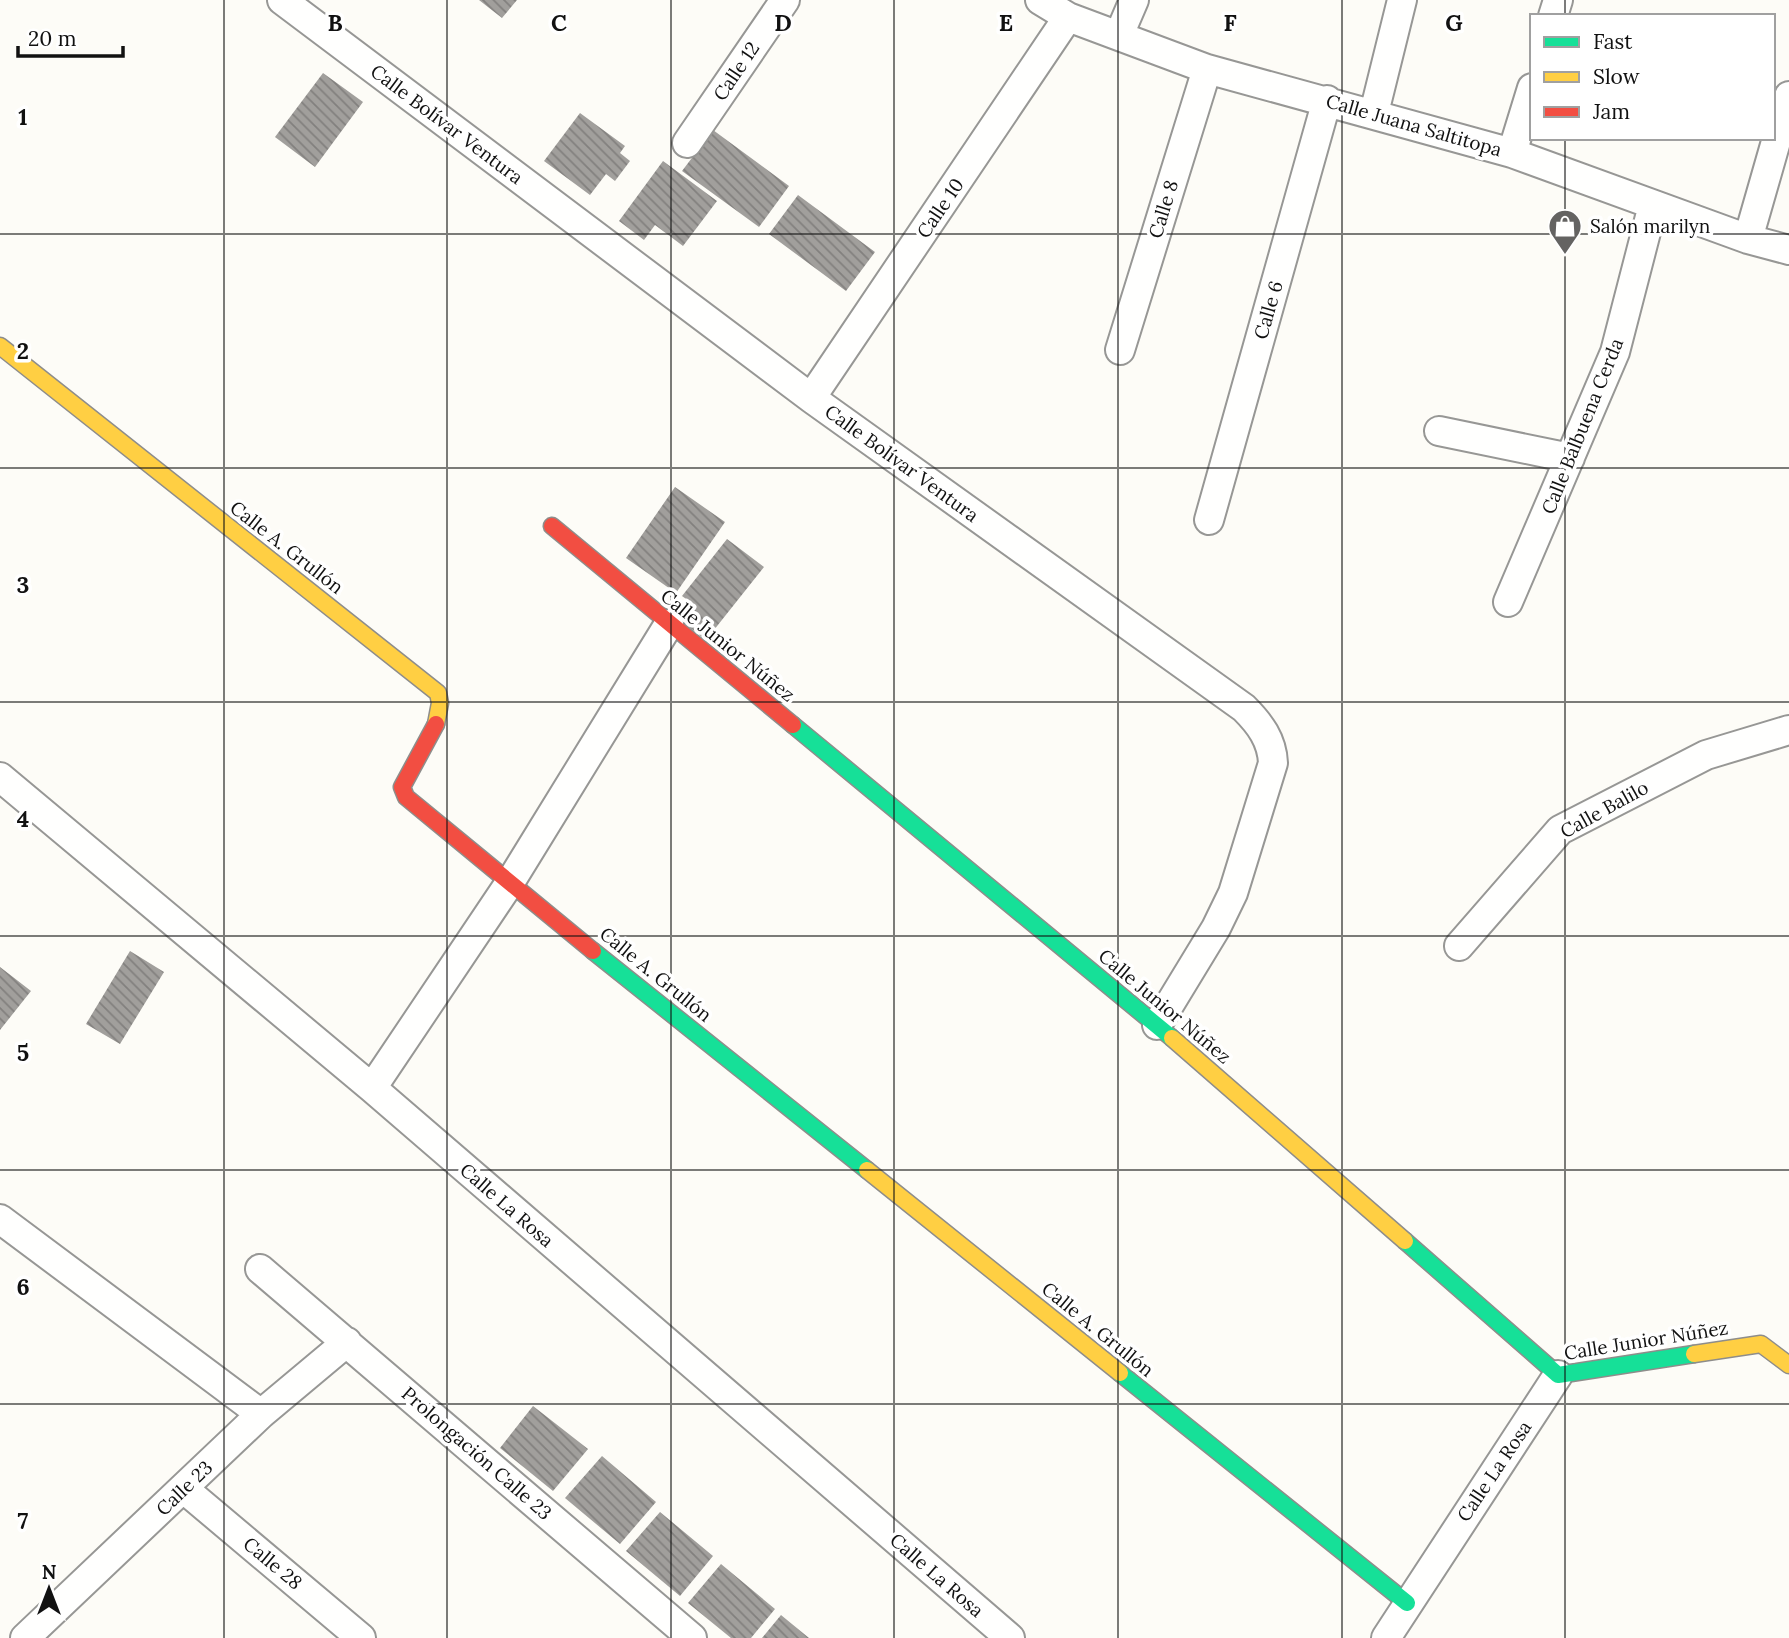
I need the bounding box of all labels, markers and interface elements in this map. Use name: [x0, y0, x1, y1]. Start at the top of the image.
text: B: [327, 8, 343, 37]
text: C: [551, 8, 567, 37]
text: D: [774, 8, 792, 37]
text: E: [999, 8, 1013, 37]
text: F: [1223, 8, 1237, 37]
text: G: [1445, 8, 1463, 37]
scale bar: [18, 14, 122, 58]
legend: [1530, 14, 1775, 140]
text: 20 m: [28, 25, 77, 52]
text: Fast: [1593, 28, 1633, 55]
street label: Calle 12: [708, 37, 764, 105]
street label: Calle Bolívar Ventura: [366, 59, 528, 189]
text: Slow: [1593, 63, 1640, 90]
street label: Calle Juana Saltitopa: [1323, 88, 1505, 162]
text: Jam: [1592, 98, 1630, 125]
text: 1: [18, 102, 28, 131]
street label: Calle 10: [911, 173, 969, 243]
street label: Calle 8: [1143, 177, 1183, 241]
shop icon: Salón marilyn: [1546, 207, 1584, 256]
place label: Salón marilyn: [1590, 214, 1710, 238]
street label: Calle 6: [1248, 278, 1288, 342]
street label: Calle Balbuena Cerda: [1536, 334, 1628, 517]
text: 2: [17, 336, 29, 365]
street label: Calle Bolívar Ventura: [820, 399, 984, 527]
street label: Calle A. Grullón: [226, 495, 348, 599]
text: 3: [17, 570, 29, 599]
street label: Calle Junior Núñez: [656, 584, 800, 706]
street label: Calle Balilo: [1556, 775, 1652, 843]
text: 4: [17, 804, 29, 833]
street label: Calle A. Grullón: [595, 921, 717, 1027]
street label: Calle Junior Núñez: [1094, 944, 1236, 1068]
text: 5: [17, 1038, 29, 1067]
street label: Calle La Rosa: [455, 1158, 559, 1252]
text: 6: [16, 1272, 30, 1301]
street label: Calle A. Grullón: [1037, 1276, 1159, 1382]
street label: Calle Junior Núñez: [1562, 1315, 1730, 1365]
street label: Prolongación Calle 23: [397, 1381, 557, 1525]
street label: Calle La Rosa: [1451, 1416, 1537, 1526]
street label: Calle 23: [151, 1455, 217, 1521]
text: 7: [18, 1506, 29, 1535]
street label: Calle La Rosa: [885, 1528, 989, 1622]
street label: Calle 28: [239, 1531, 307, 1595]
north arrow: [14, 1554, 84, 1624]
text: N: [42, 1560, 57, 1584]

